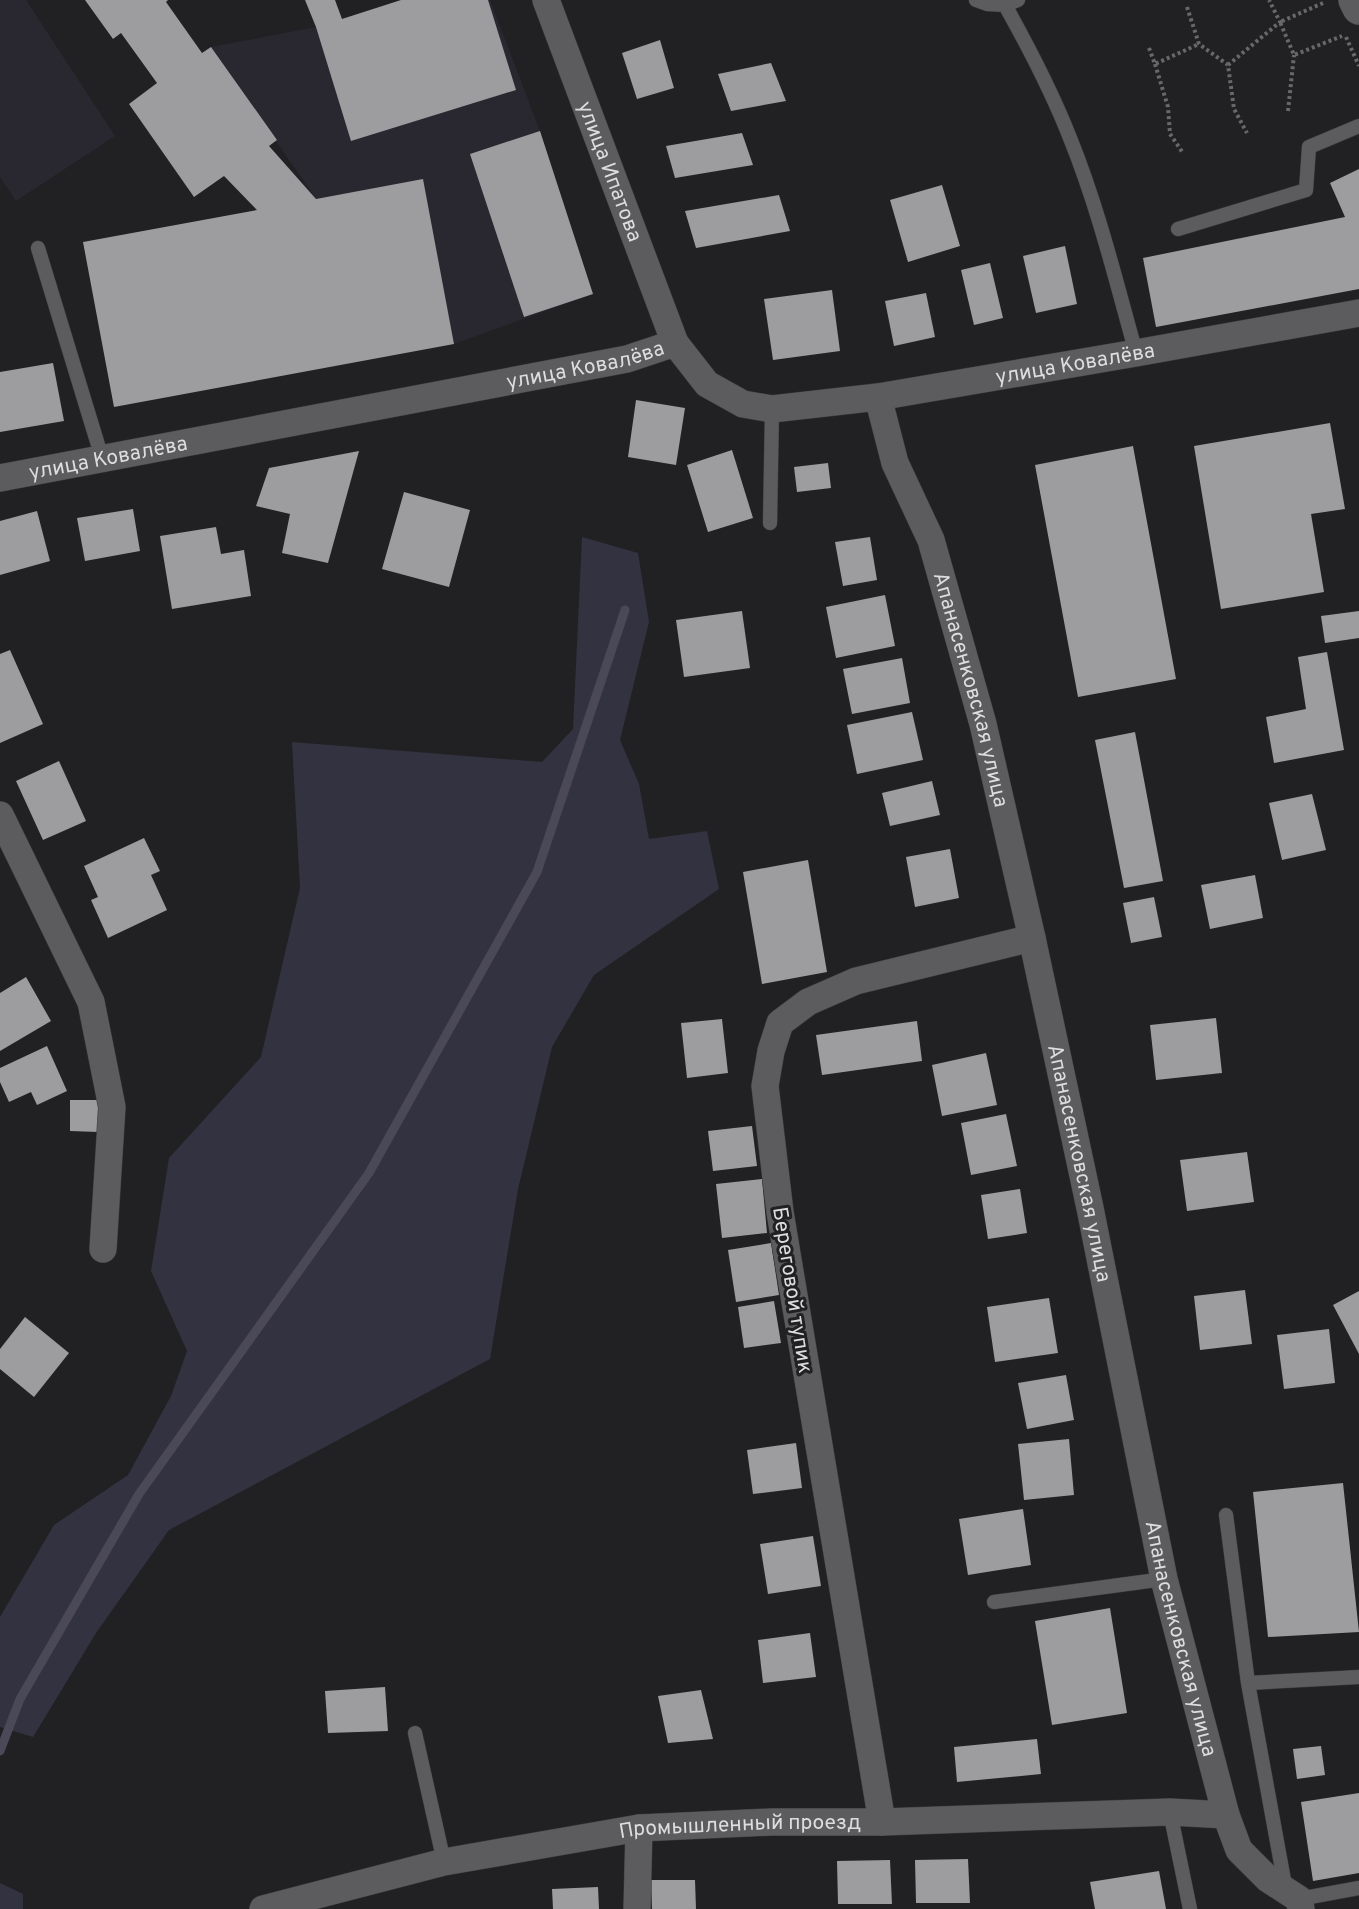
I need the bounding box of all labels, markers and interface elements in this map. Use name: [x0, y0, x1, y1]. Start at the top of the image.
street label: улица Ипатова: [570, 98, 648, 246]
street label: улица Ковалёва: [504, 335, 668, 397]
street label: улица Ковалёва: [994, 338, 1157, 392]
street label: улица Ковалёва: [27, 431, 190, 487]
street label: Апанасенковская улица: [926, 569, 1014, 810]
street label: Апанасенковская улица: [1040, 1042, 1116, 1285]
street label: Береговой тупик: [765, 1205, 818, 1375]
street label: Апанасенковская улица: [1138, 1518, 1222, 1760]
street label: Промышленный проезд: [617, 1810, 861, 1846]

